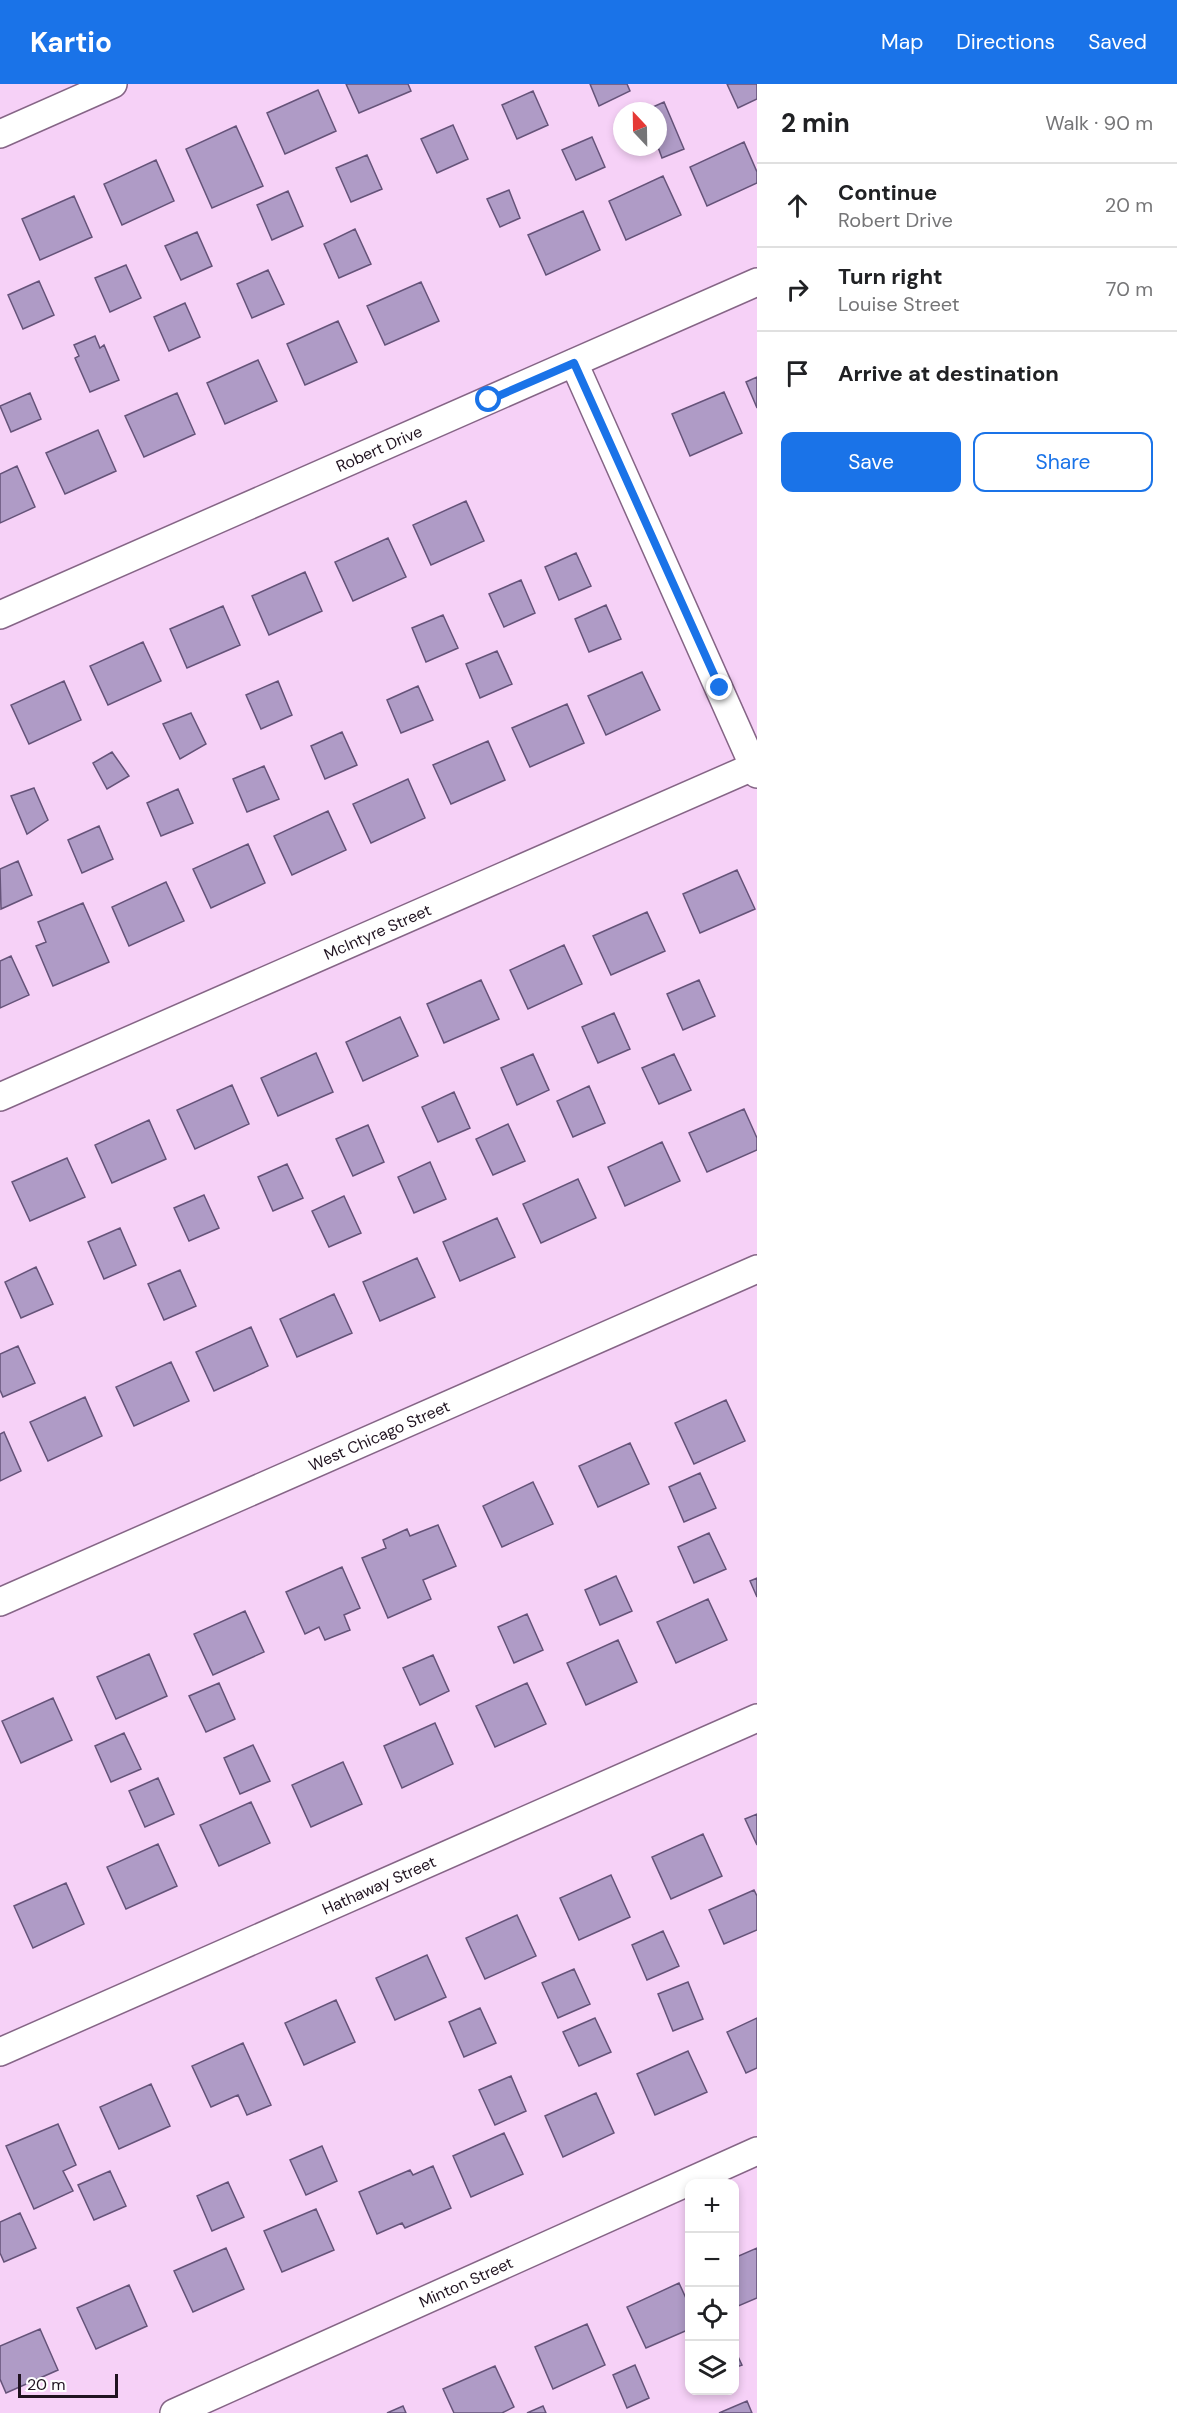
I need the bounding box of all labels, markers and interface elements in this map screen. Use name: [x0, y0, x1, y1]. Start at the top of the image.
text: Kartio: [30, 24, 112, 61]
text: Map: [881, 28, 923, 56]
text: Directions: [956, 28, 1055, 56]
text: Saved: [1088, 28, 1147, 56]
north arrow: [613, 102, 667, 156]
text: 2 min: [781, 106, 850, 140]
text: Walk · 90 m: [1045, 110, 1153, 136]
text: Continue: [838, 178, 937, 207]
icon: ahead: [781, 189, 814, 222]
text: 20 m: [1105, 192, 1153, 218]
text: Robert Drive: [838, 207, 953, 233]
text: Turn right: [838, 262, 943, 291]
icon: right: [781, 273, 814, 306]
text: 70 m: [1106, 276, 1153, 302]
text: Louise Street: [838, 291, 960, 317]
icon: arrive: [781, 357, 814, 390]
text: Arrive at destination: [838, 359, 1059, 388]
route start: [475, 386, 501, 412]
street label: Robert Drive: [333, 421, 426, 477]
button: Save: [781, 432, 961, 492]
button: Share: [973, 432, 1153, 492]
route end: [706, 674, 732, 700]
street label: McIntyre Street: [321, 899, 434, 965]
street label: West Chicago Street: [305, 1396, 453, 1476]
street label: Hathaway Street: [319, 1851, 439, 1920]
map controls: [685, 2179, 739, 2395]
button: +: [685, 2179, 739, 2233]
button: −: [685, 2233, 739, 2287]
street label: Minton Street: [416, 2252, 516, 2313]
button: locate: [685, 2287, 739, 2341]
button: layers: [685, 2341, 739, 2395]
scale bar: [18, 2371, 118, 2398]
text: 20 m: [27, 2374, 66, 2395]

